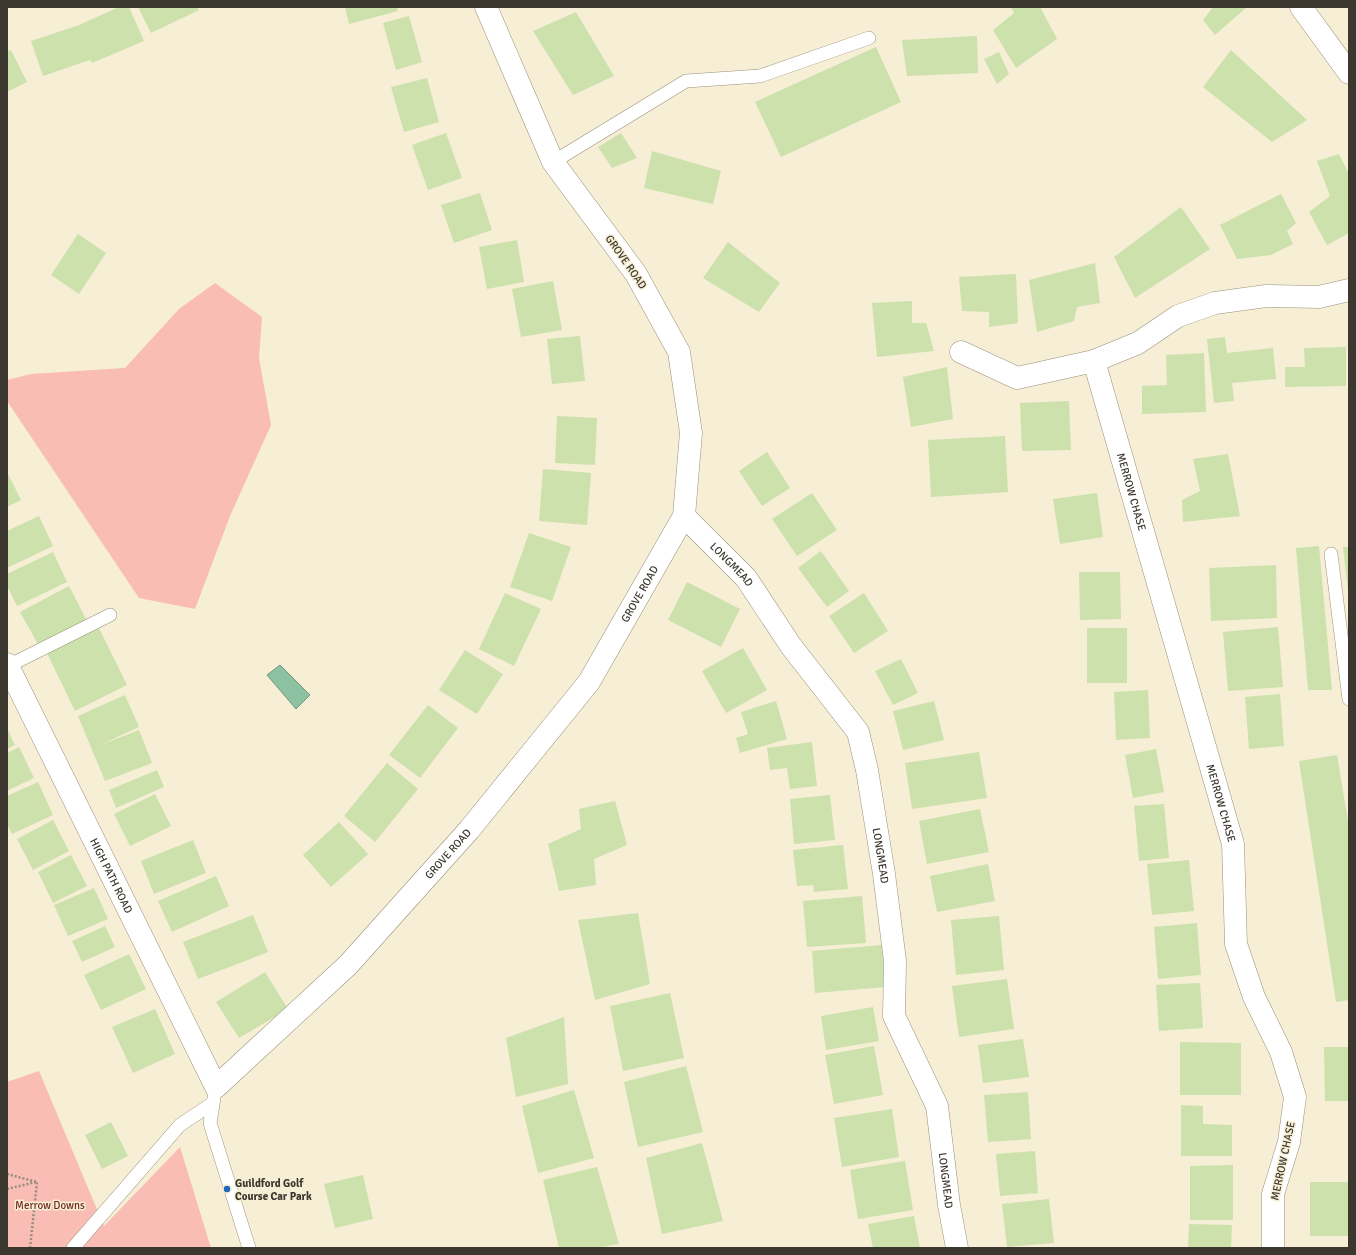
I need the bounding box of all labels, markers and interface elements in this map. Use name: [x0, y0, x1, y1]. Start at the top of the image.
street label: GROVE ROAD: [603, 232, 649, 292]
street label: MERROW CHASE: [1114, 451, 1149, 532]
street label: LONGMEAD: [708, 540, 756, 589]
street label: GROVE ROAD: [618, 563, 661, 624]
street label: MERROW CHASE: [1204, 763, 1239, 843]
street label: GROVE ROAD: [422, 826, 474, 882]
street label: LONGMEAD: [870, 827, 892, 884]
street label: HIGH PATH ROAD: [88, 836, 136, 915]
street label: MERROW CHASE: [1268, 1120, 1298, 1202]
street label: LONGMEAD: [936, 1152, 956, 1209]
place label: Guildford Golf Course Car Park: [235, 1177, 312, 1203]
marker: Guildford Golf Course Car Park: [222, 1184, 232, 1194]
park label: Merrow Downs: [15, 1199, 85, 1212]

